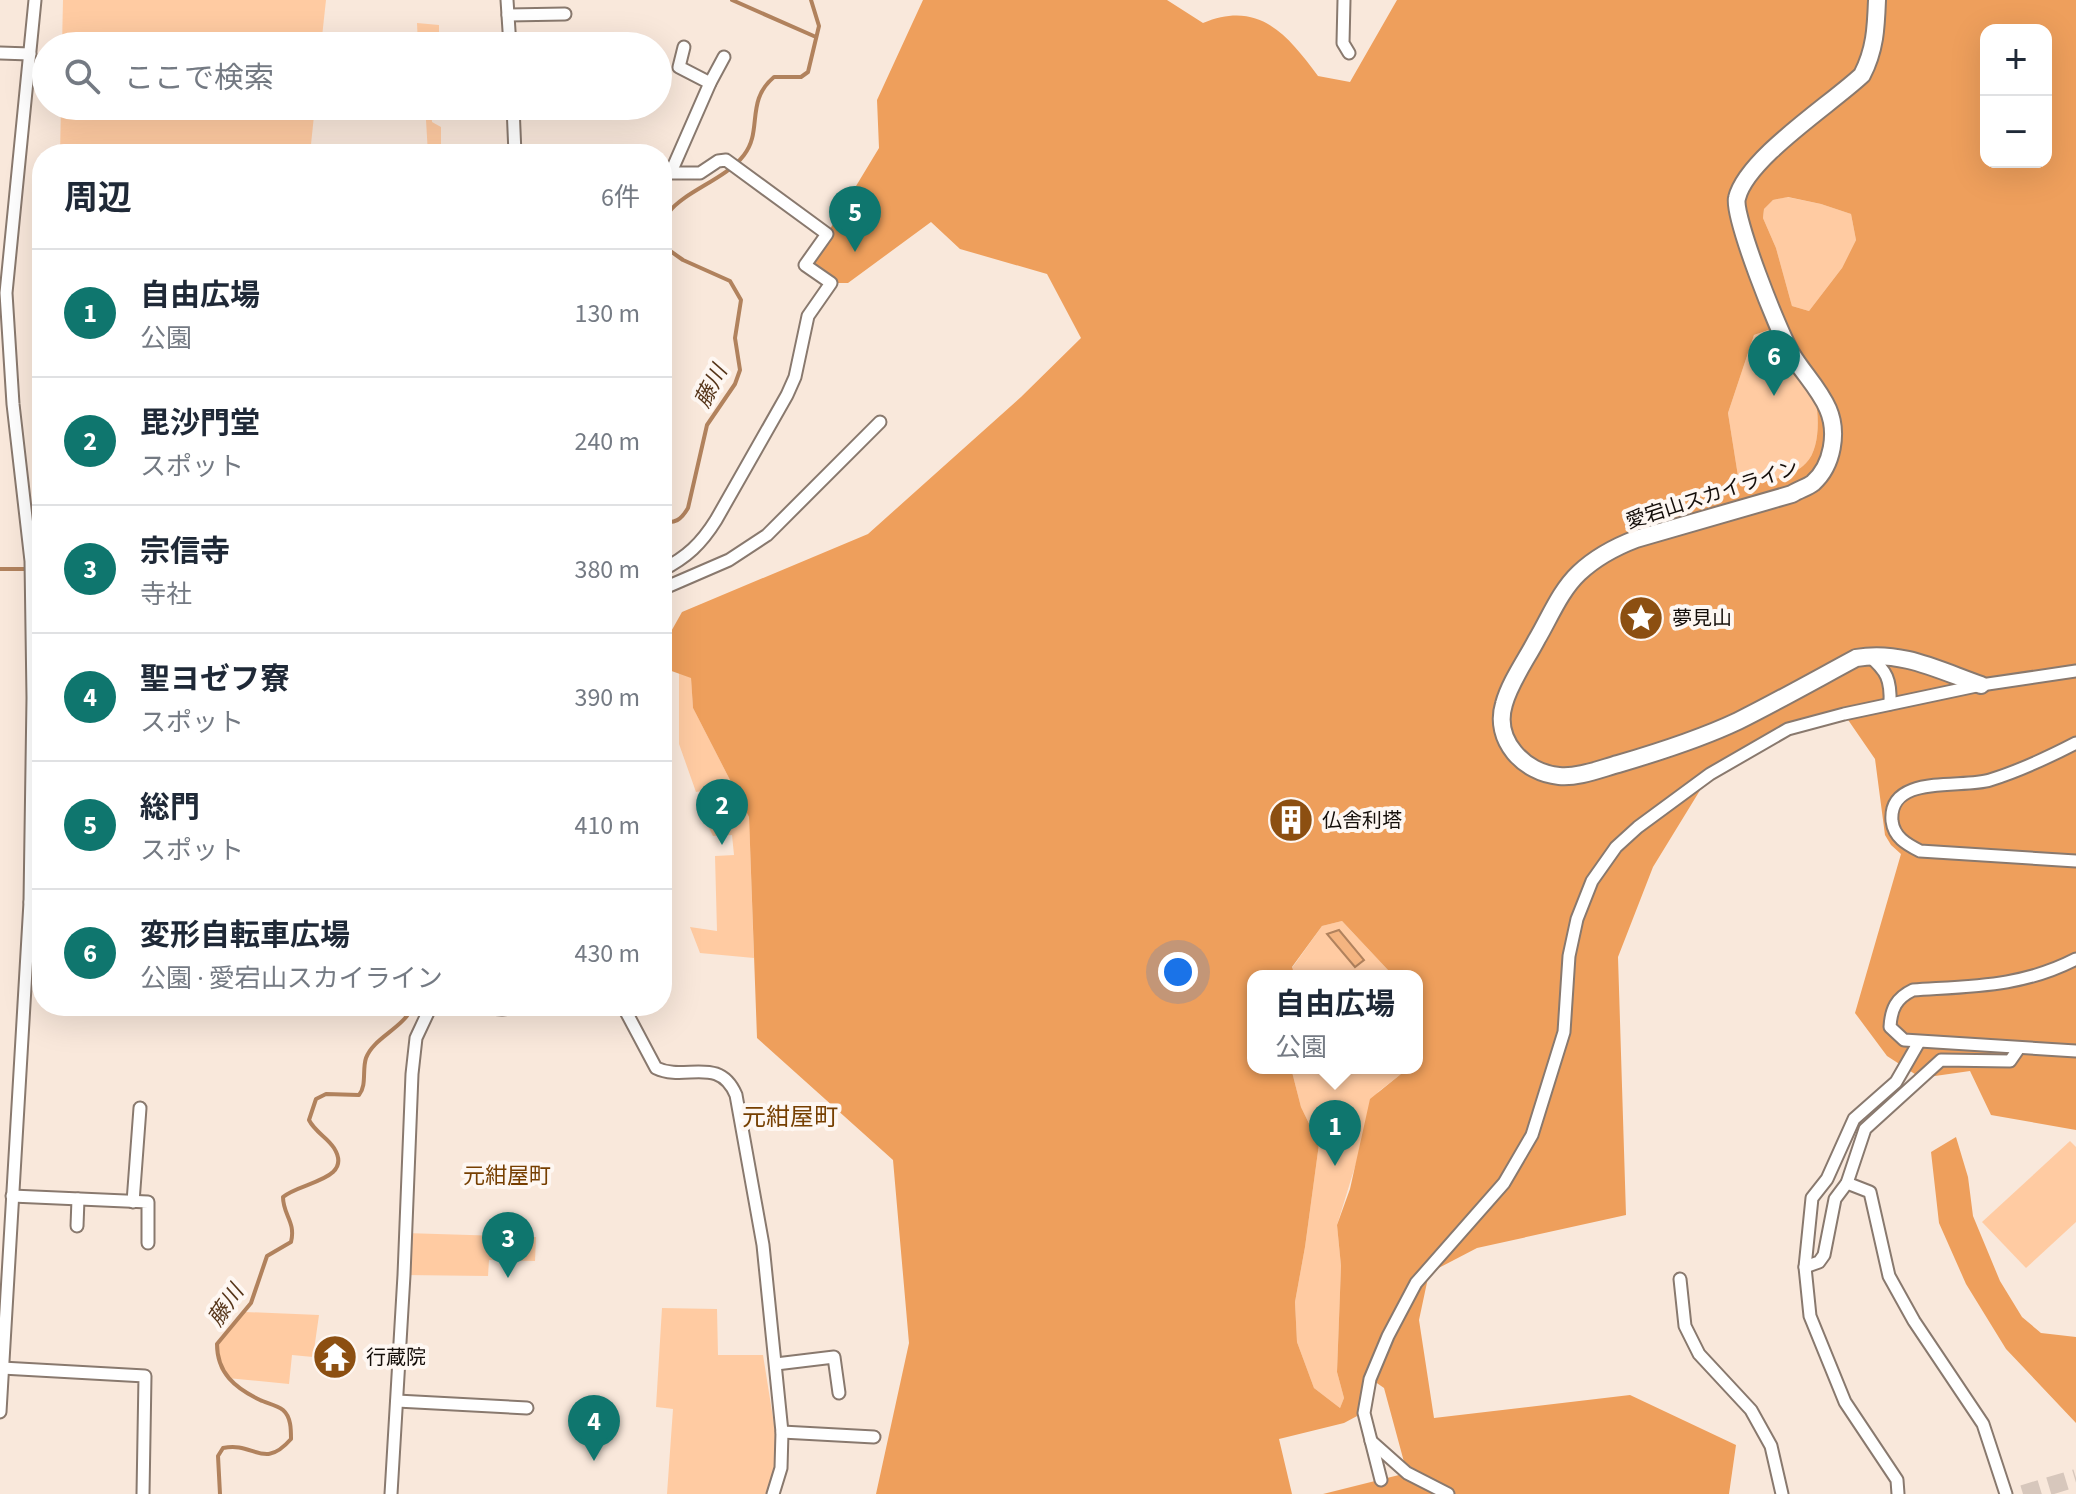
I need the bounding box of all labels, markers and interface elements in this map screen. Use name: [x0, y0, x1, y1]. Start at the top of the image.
map controls: [1980, 24, 2052, 168]
button: +: [1980, 24, 2052, 96]
search box: [32, 32, 672, 120]
icon: search: [60, 54, 104, 98]
text: ここで検索: [124, 57, 274, 100]
button: −: [1980, 96, 2052, 168]
text: 周辺: [64, 174, 132, 223]
text: 6件: [601, 179, 640, 216]
pin: 5: [829, 186, 881, 252]
text: 自由広場: [140, 274, 260, 317]
text: 1: [83, 295, 97, 332]
text: 130 m: [574, 295, 640, 332]
text: 公園: [140, 320, 192, 357]
pin: 6: [1748, 330, 1800, 396]
water label: 藤川: [687, 358, 736, 413]
text: 毘沙門堂: [140, 402, 260, 445]
text: 2: [83, 423, 97, 460]
text: 240 m: [574, 423, 640, 460]
text: スポット: [140, 448, 244, 485]
street label: 愛宕山スカイライン: [1622, 454, 1802, 536]
text: 宗信寺: [140, 530, 230, 573]
text: 3: [83, 551, 97, 588]
text: 380 m: [574, 551, 640, 588]
text: 寺社: [140, 576, 192, 613]
place icon: 夢見山: [1617, 594, 1665, 642]
place label: 夢見山: [1672, 605, 1732, 633]
text: 聖ヨゼフ寮: [140, 658, 290, 701]
text: 4: [83, 679, 97, 716]
text: 390 m: [574, 679, 640, 716]
text: スポット: [140, 704, 244, 741]
pin: 2: [696, 779, 748, 845]
text: 総門: [140, 786, 200, 829]
building icon: 仏舎利塔: [1267, 796, 1315, 844]
text: 5: [83, 807, 97, 844]
text: 410 m: [574, 807, 640, 844]
place label: 仏舎利塔: [1322, 807, 1402, 835]
text: スポット: [140, 832, 244, 869]
text: 変形自転車広場: [140, 914, 350, 957]
text: 6: [83, 935, 97, 972]
text: 430 m: [574, 935, 640, 972]
your location: [1158, 952, 1198, 992]
text: 公園 · 愛宕山スカイライン: [140, 960, 443, 997]
popup: [1247, 970, 1423, 1074]
text: 自由広場: [1275, 983, 1395, 1026]
text: 公園: [1275, 1029, 1327, 1066]
district label: 元紺屋町: [742, 1100, 838, 1135]
pin: 1: [1309, 1100, 1361, 1166]
district label: 元紺屋町: [463, 1160, 551, 1192]
pin: 3: [482, 1212, 534, 1278]
water label: 藤川: [200, 1277, 253, 1333]
temple icon: 行蔵院: [311, 1333, 359, 1381]
place label: 行蔵院: [366, 1344, 426, 1372]
pin: 4: [568, 1395, 620, 1461]

